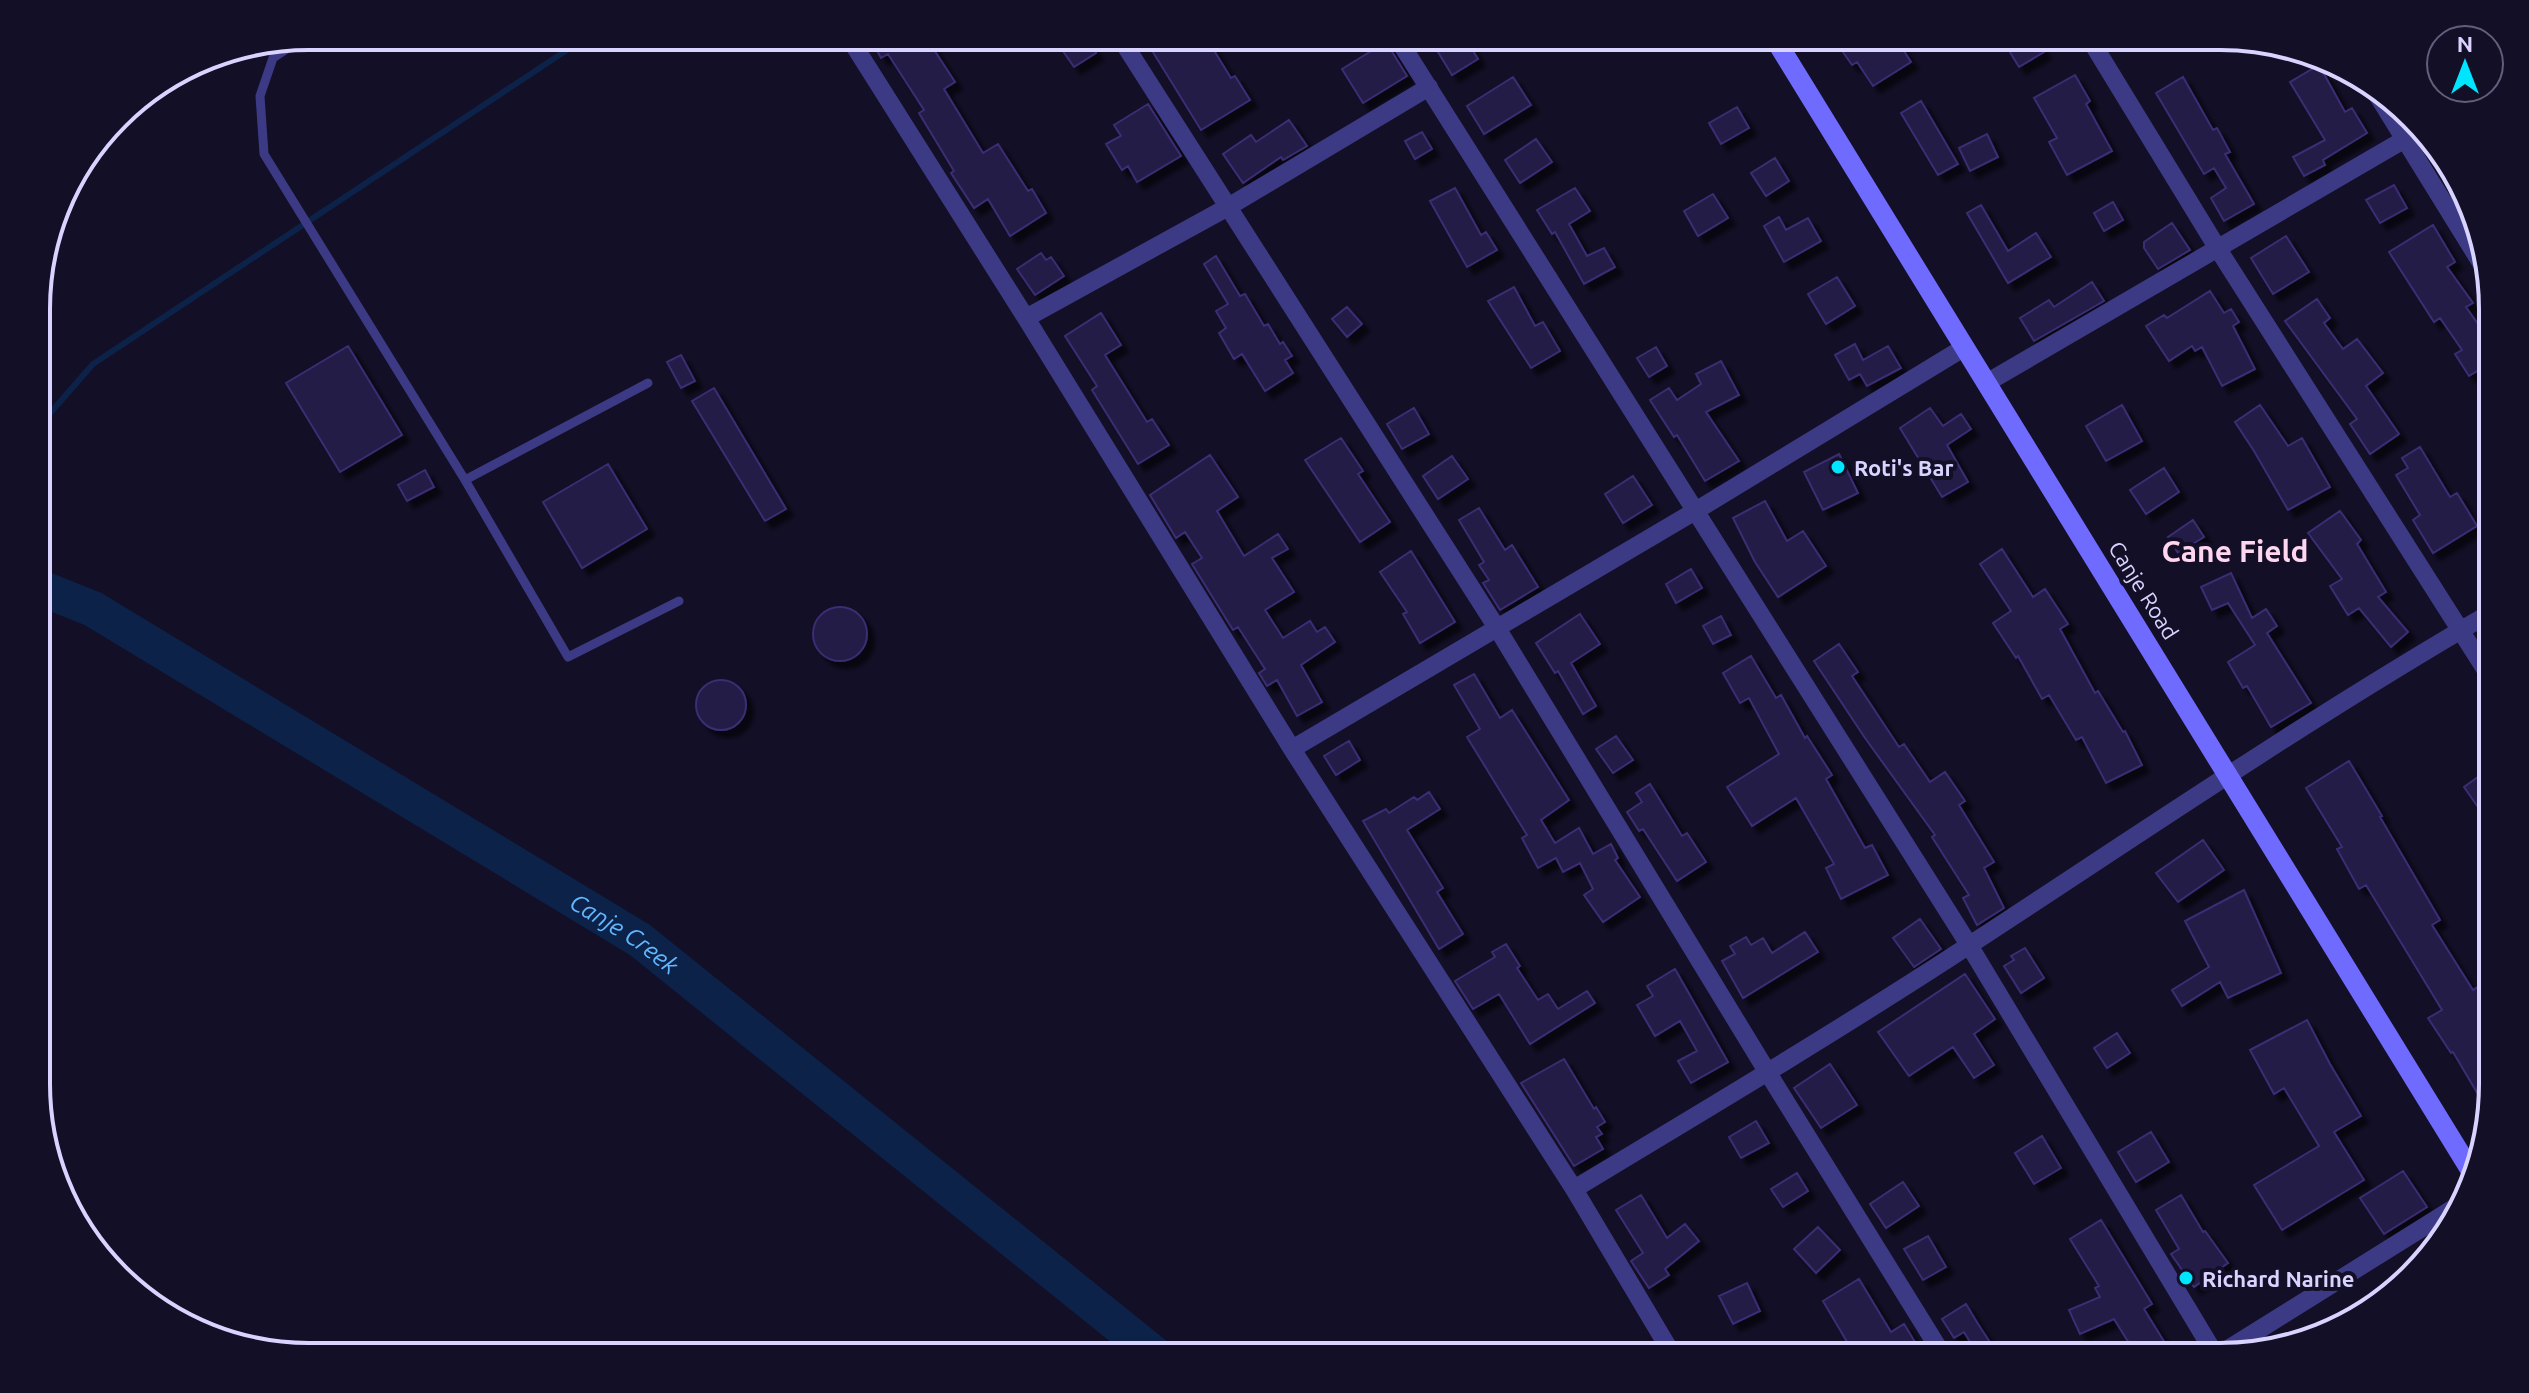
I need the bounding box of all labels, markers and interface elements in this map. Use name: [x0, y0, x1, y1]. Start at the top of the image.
north arrow: [2425, 24, 2505, 104]
text: N: [2457, 31, 2473, 56]
place label: Roti's Bar: [1854, 455, 1953, 480]
marker: Roti's Bar: [1829, 458, 1847, 476]
district label: Cane Field: [2161, 534, 2309, 568]
street label: Canje Road: [2104, 536, 2184, 644]
water label: Canje Creek: [565, 887, 685, 980]
place label: Richard Narine: [2202, 1266, 2355, 1291]
marker: Richard Narine: [2177, 1269, 2195, 1287]

